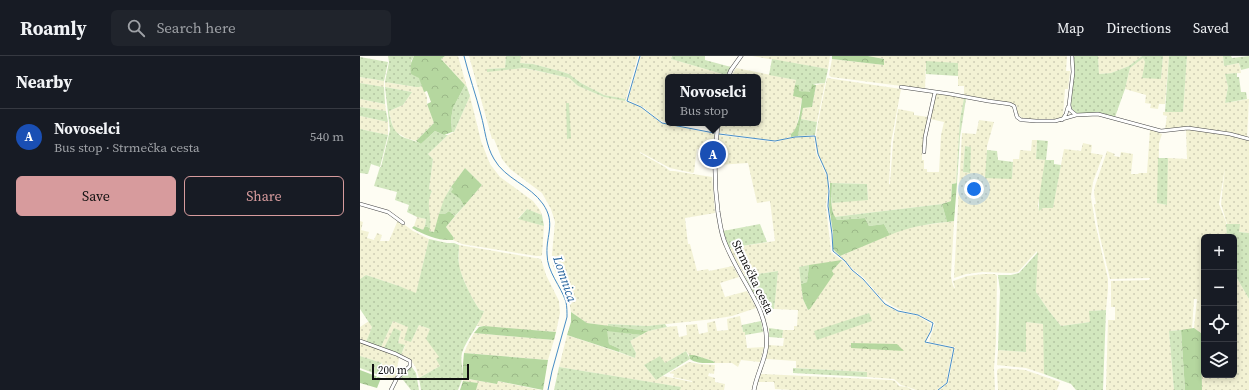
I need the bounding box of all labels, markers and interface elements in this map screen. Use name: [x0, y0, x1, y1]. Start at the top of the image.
search box: [111, 10, 391, 46]
text: Roamly: [20, 15, 87, 41]
icon: search: [125, 17, 147, 39]
text: Search here: [157, 17, 236, 38]
text: Map: [1057, 18, 1084, 38]
text: Directions: [1106, 18, 1171, 38]
text: Saved: [1193, 18, 1229, 38]
text: Nearby: [16, 70, 72, 94]
popup: [665, 74, 761, 126]
text: Novoselci: [680, 81, 746, 102]
text: Bus stop: [680, 102, 728, 119]
text: Novoselci: [54, 118, 120, 139]
text: A: [25, 128, 33, 145]
text: 540 m: [310, 128, 344, 145]
text: Bus stop · Strmečka cesta: [54, 139, 200, 156]
pin: A: [700, 139, 726, 169]
button: Save: [16, 176, 176, 216]
button: Share: [184, 176, 344, 216]
your location: [964, 179, 984, 199]
map controls: [1201, 234, 1237, 378]
button: +: [1201, 234, 1237, 270]
street label: Strmečka cesta: [728, 237, 778, 317]
water label: Lomnica: [549, 253, 581, 305]
button: −: [1201, 270, 1237, 306]
button: locate: [1201, 306, 1237, 342]
button: layers: [1201, 342, 1237, 378]
scale bar: [372, 362, 469, 381]
text: 200 m: [378, 363, 407, 378]

